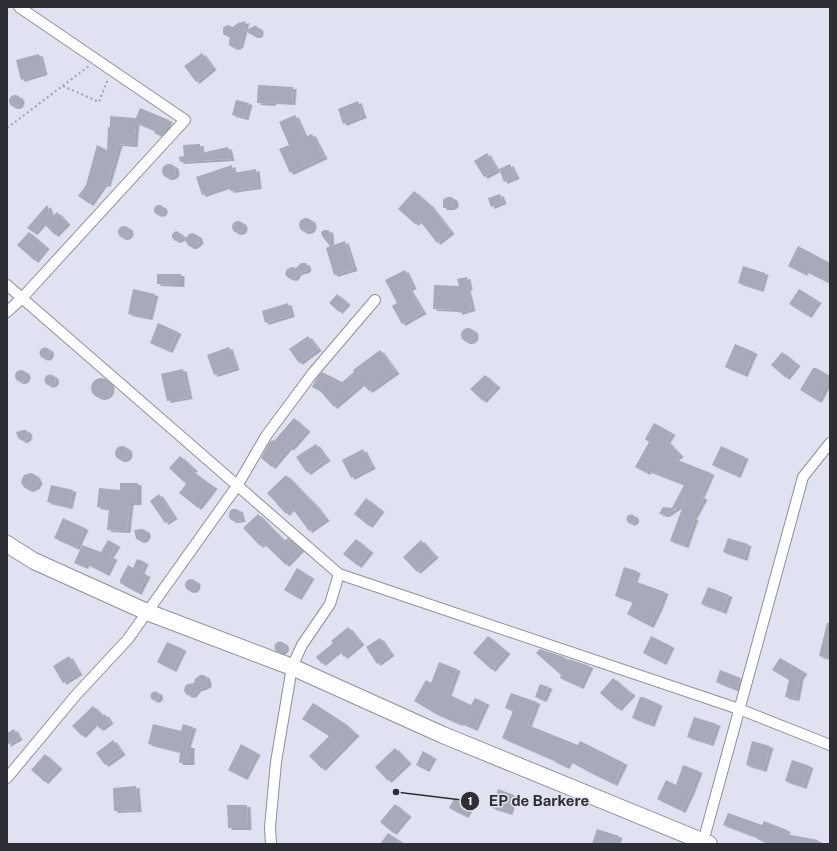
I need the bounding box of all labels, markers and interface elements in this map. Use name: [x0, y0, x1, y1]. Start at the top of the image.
callout: EP de Barkere: [460, 787, 597, 814]
text: EP de Barkere: [489, 792, 589, 809]
text: 1: [467, 794, 473, 808]

